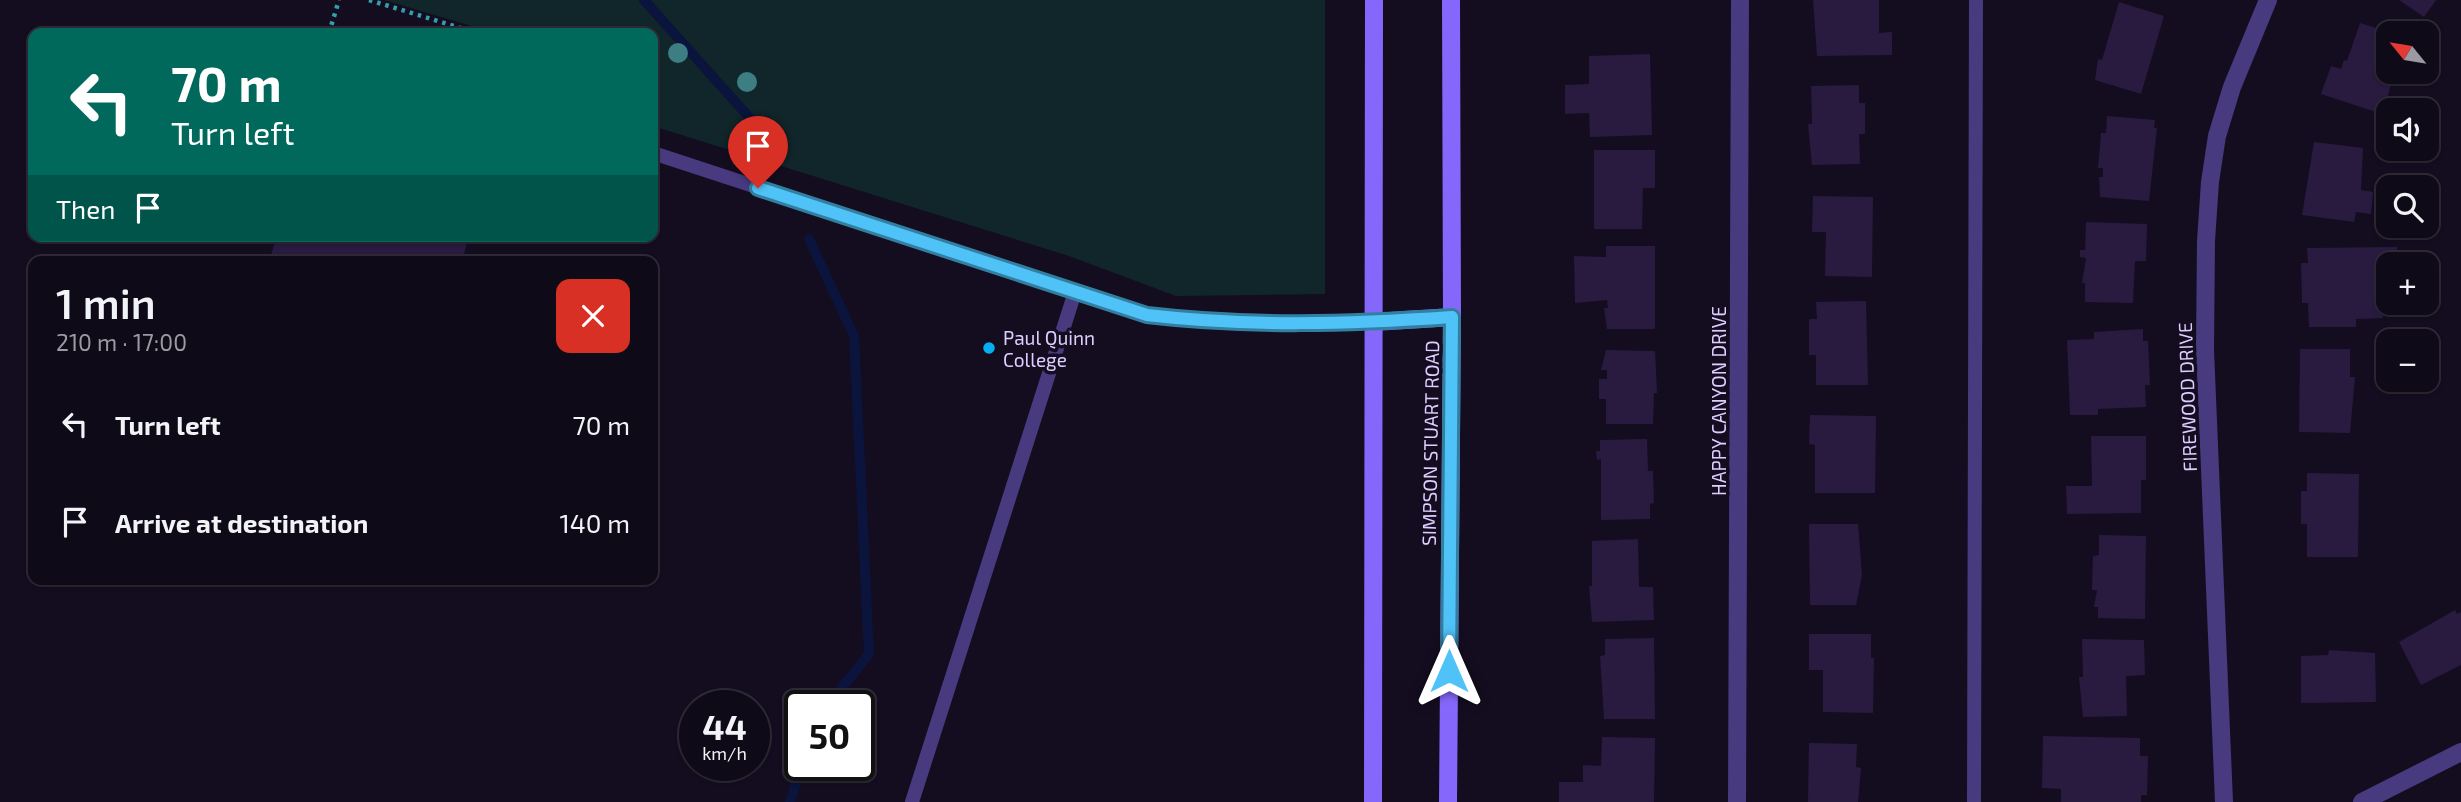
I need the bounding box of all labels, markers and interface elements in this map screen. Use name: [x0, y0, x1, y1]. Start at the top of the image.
north arrow: [2376, 21, 2440, 84]
map controls: [2376, 21, 2439, 392]
text: 70 m: [171, 53, 282, 112]
icon: left: [56, 56, 147, 147]
button: sound: [2376, 98, 2439, 161]
text: Turn left: [171, 113, 295, 151]
pin: [728, 116, 788, 188]
icon: arrive: [739, 127, 777, 165]
button: search: [2376, 175, 2439, 238]
icon: arrive: [129, 189, 167, 227]
text: Then: [56, 193, 115, 224]
button: +: [2376, 252, 2439, 315]
text: 1 min: [56, 277, 156, 327]
button: close: [556, 279, 630, 353]
street label: HAPPY CANYON DRIVE: [1707, 306, 1730, 496]
street label: FIREWOOD DRIVE: [2173, 322, 2201, 472]
place label: Paul Quinn College: [1003, 326, 1095, 371]
text: 210 m · 17:00: [56, 328, 187, 356]
button: −: [2376, 329, 2439, 392]
marker: Paul Quinn College: [981, 340, 997, 356]
street label: SIMPSON STUART ROAD: [1417, 340, 1443, 546]
icon: left: [56, 405, 94, 443]
text: Turn left: [115, 409, 221, 440]
text: 70 m: [572, 409, 630, 440]
icon: arrive: [56, 503, 94, 541]
text: Arrive at destination: [115, 507, 368, 538]
text: 140 m: [559, 507, 630, 538]
position arrow: [1412, 634, 1486, 708]
speed limit sign: 50: [784, 690, 875, 781]
text: 44: [702, 705, 747, 747]
text: km/h: [702, 742, 747, 764]

